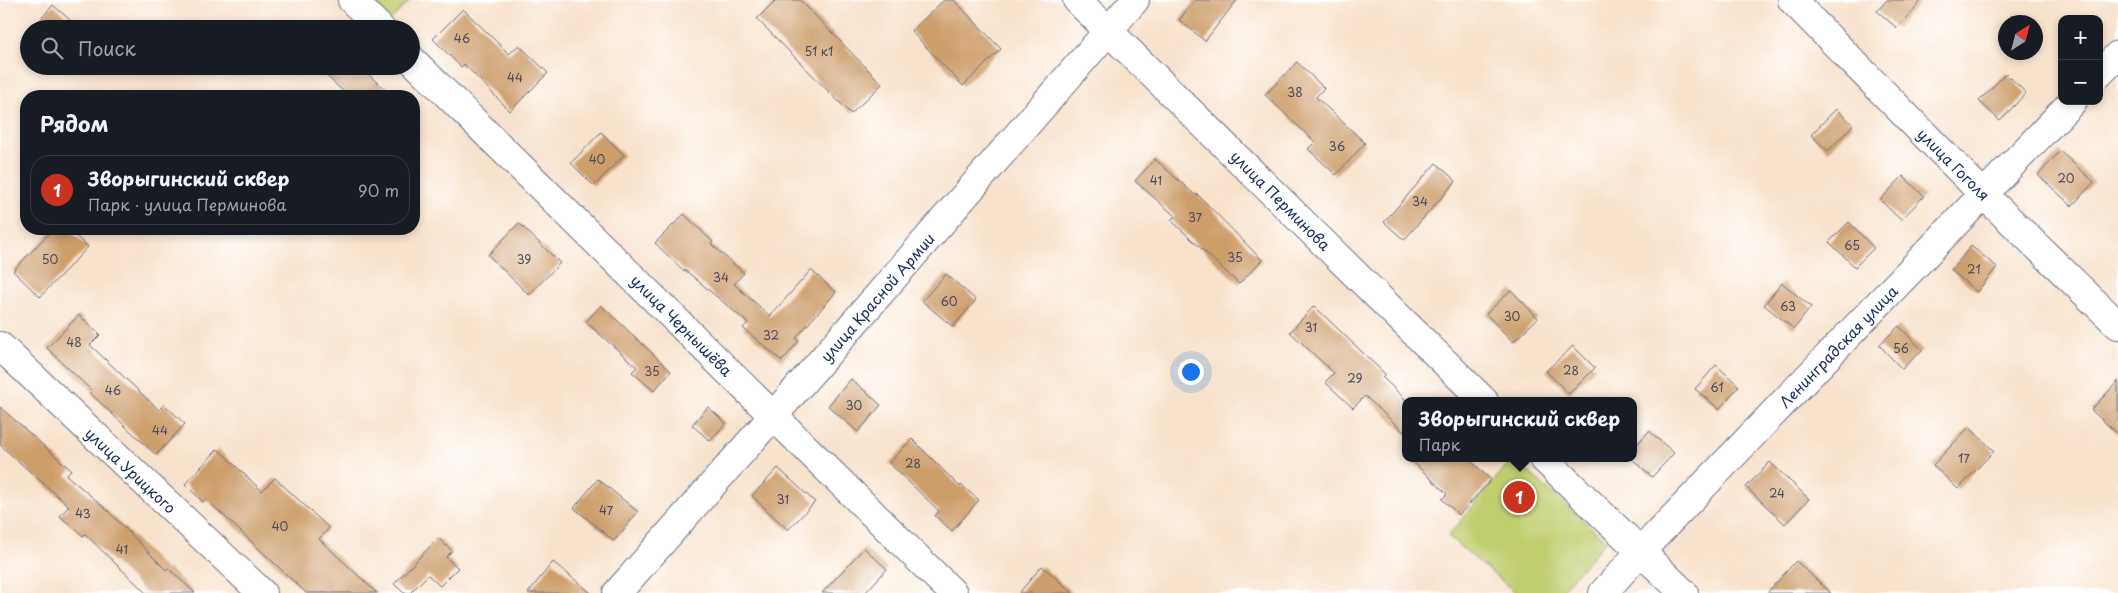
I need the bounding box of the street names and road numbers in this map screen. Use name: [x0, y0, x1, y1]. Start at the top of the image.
street label: улица Гоголя: [1912, 122, 1996, 206]
street label: улица Перминова: [1226, 145, 1337, 256]
street label: улица Красной Армии: [814, 227, 940, 367]
street label: улица Чернышёва: [626, 269, 739, 382]
street label: Ленинградская улица: [1773, 279, 1903, 412]
street label: улица Урицкого: [80, 422, 182, 518]

